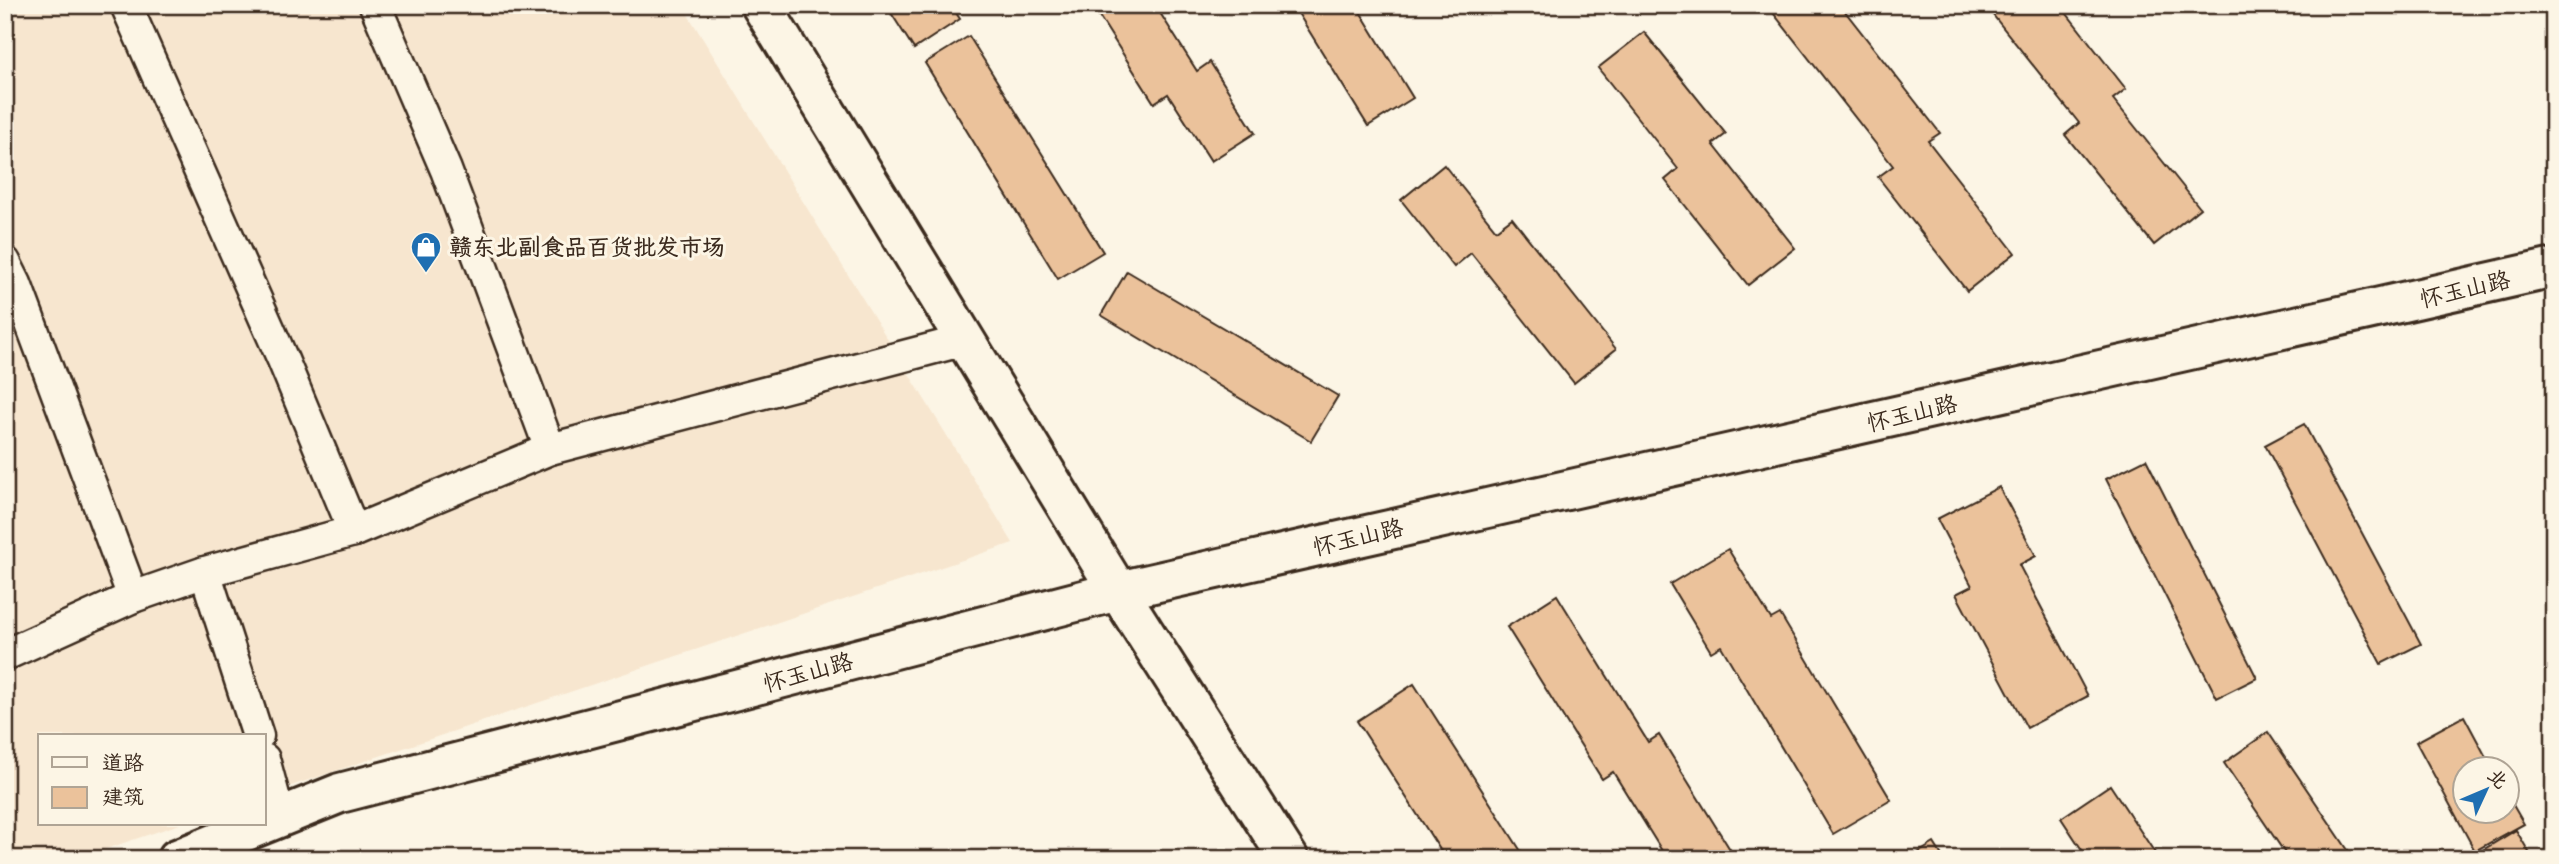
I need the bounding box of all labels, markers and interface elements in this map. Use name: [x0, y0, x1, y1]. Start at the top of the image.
shop icon: 赣东北副食品百货批发市场: [409, 230, 443, 274]
place label: 赣东北副食品百货批发市场: [449, 232, 725, 264]
street label: 怀玉山路: [2417, 264, 2514, 316]
street label: 怀玉山路: [1864, 388, 1961, 440]
street label: 怀玉山路: [1310, 512, 1407, 564]
street label: 怀玉山路: [760, 646, 857, 700]
legend: [38, 734, 266, 826]
text: 道路: [102, 749, 144, 778]
north arrow: [2450, 756, 2520, 826]
text: 北: [2481, 763, 2513, 795]
text: 建筑: [102, 783, 144, 812]

